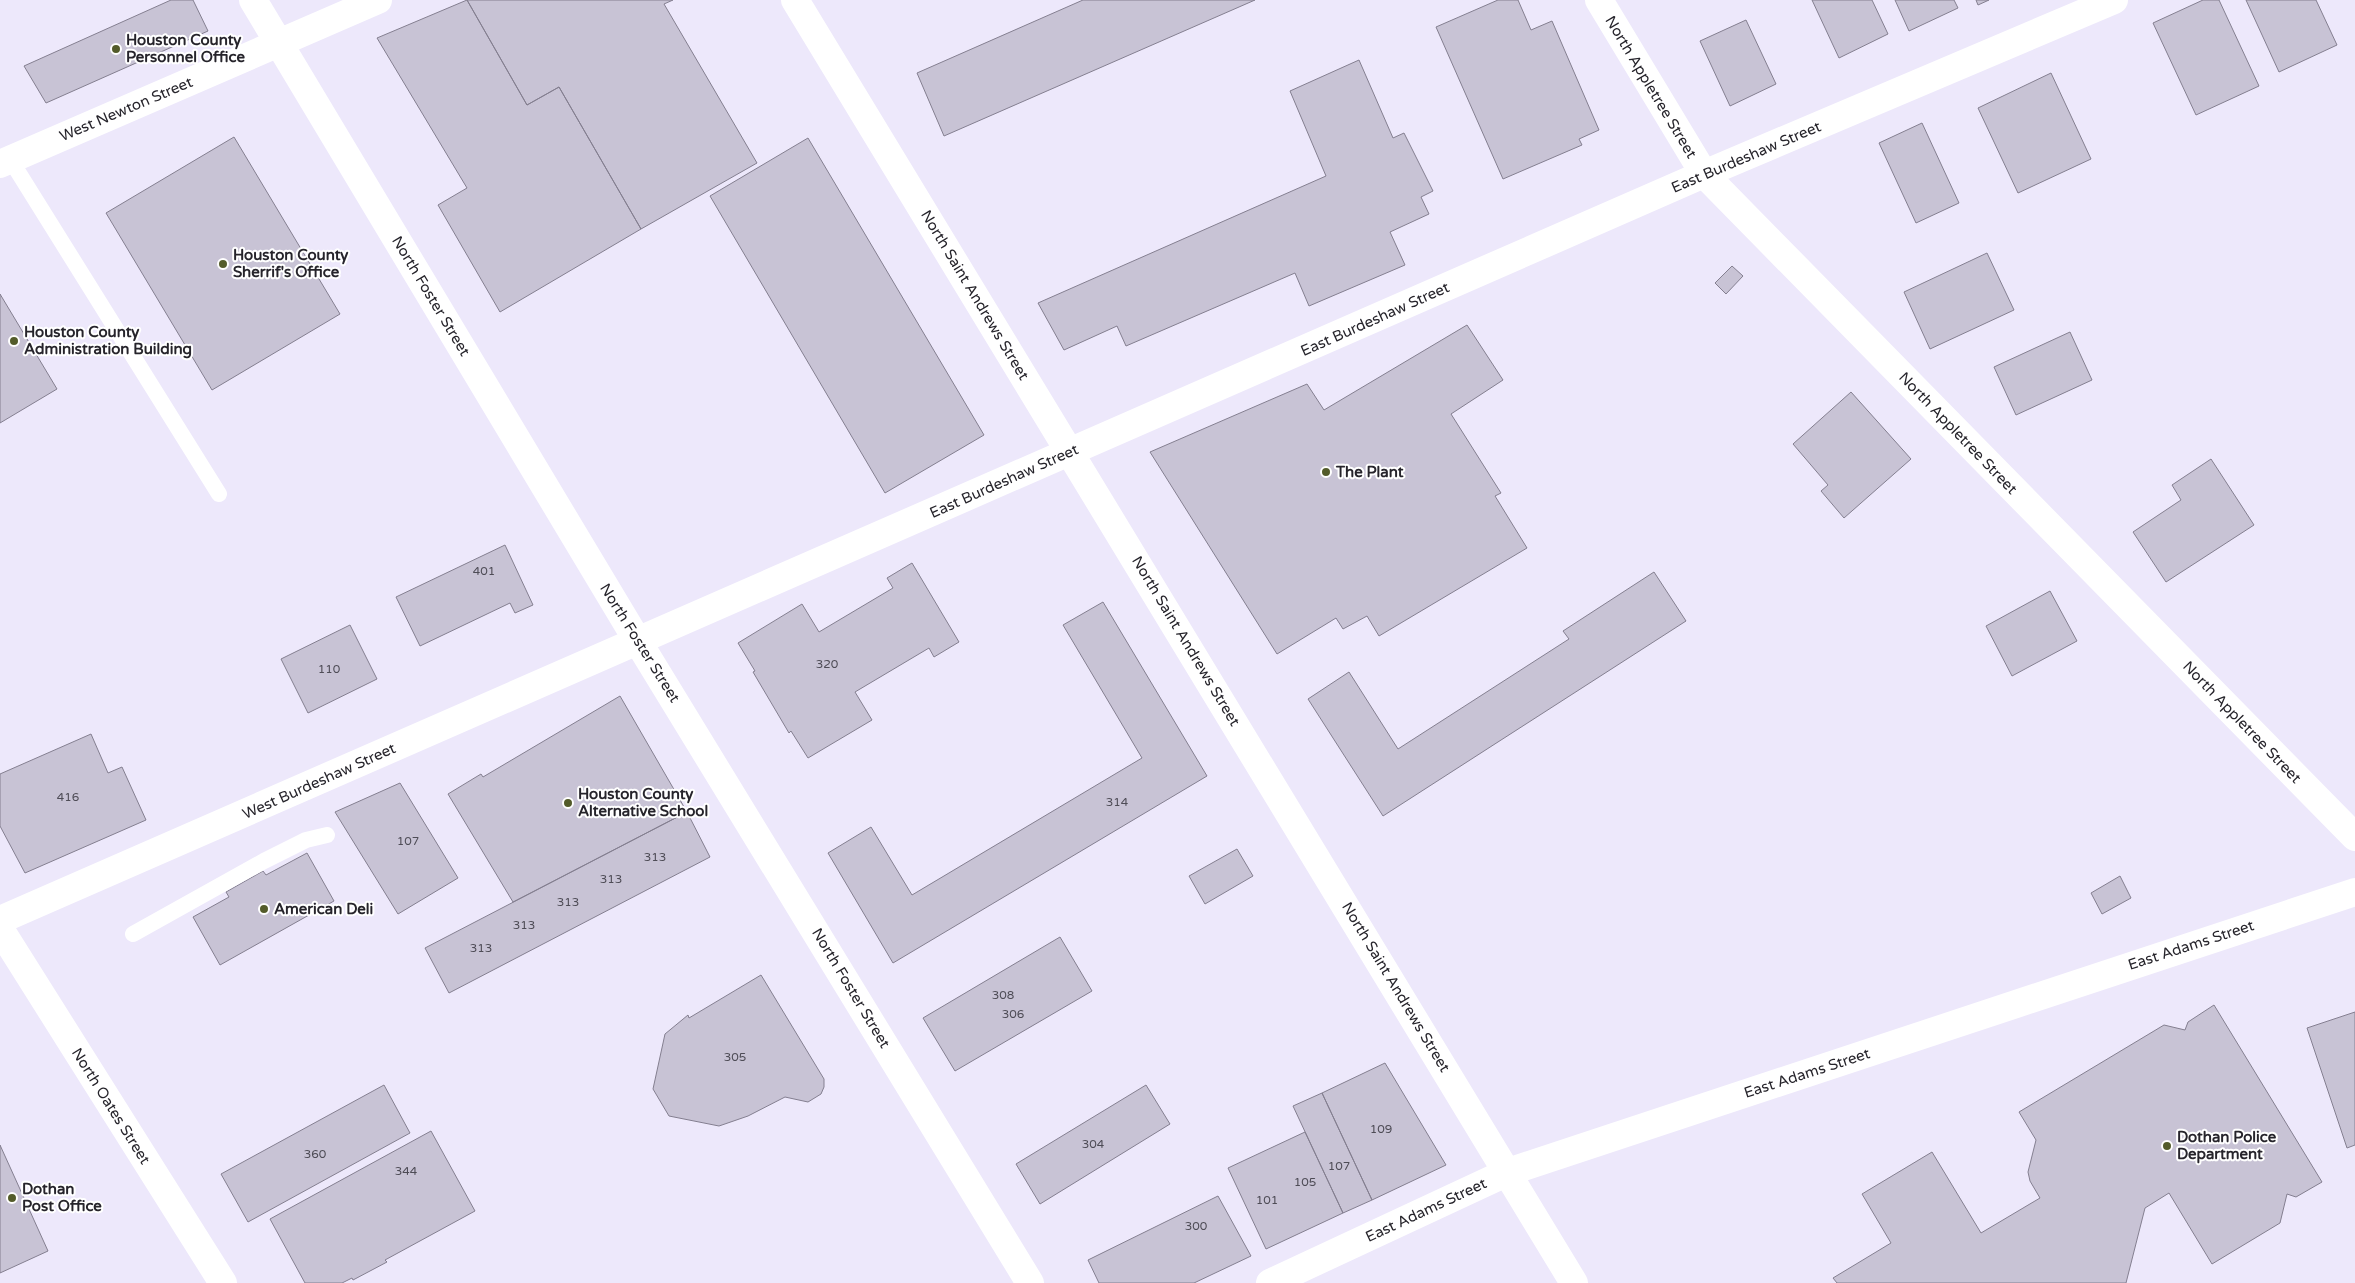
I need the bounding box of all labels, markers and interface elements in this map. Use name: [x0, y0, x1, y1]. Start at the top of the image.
street label: North Appletree Street: [1601, 13, 1701, 162]
place label: Houston County Personnel Office: [126, 31, 245, 66]
marker: Houston County Personnel Office: [110, 43, 122, 55]
street label: West Newton Street: [57, 73, 196, 145]
street label: East Burdeshaw Street: [1668, 117, 1824, 197]
street label: North Saint Andrews Street: [917, 207, 1033, 383]
street label: North Foster Street: [388, 233, 474, 360]
place label: Houston County Sherrif's Office: [233, 246, 348, 281]
marker: Houston County Sherrif's Office: [217, 258, 229, 270]
street label: East Burdeshaw Street: [1298, 278, 1452, 360]
place label: Houston County Administration Building: [24, 323, 192, 359]
marker: Houston County Administration Building: [8, 335, 20, 347]
street label: North Appletree Street: [1895, 368, 2021, 498]
street label: East Burdeshaw Street: [927, 440, 1081, 522]
place label: The Plant: [1335, 463, 1404, 481]
marker: The Plant: [1320, 466, 1332, 478]
street label: North Saint Andrews Street: [1128, 553, 1244, 729]
house number: 401: [473, 564, 495, 578]
street label: North Foster Street: [596, 580, 684, 706]
house number: 320: [816, 657, 839, 671]
street label: North Appletree Street: [2179, 657, 2305, 787]
house number: 110: [318, 662, 341, 676]
street label: West Burdeshaw Street: [240, 739, 399, 823]
place label: Houston County Alternative School: [578, 785, 708, 820]
house number: 416: [57, 790, 79, 804]
house number: 314: [1106, 795, 1129, 809]
marker: Houston County Alternative School: [562, 797, 574, 809]
house number: 107: [397, 834, 419, 848]
house number: 313: [644, 850, 666, 864]
house number: 313: [600, 872, 622, 886]
house number: 313: [557, 895, 579, 909]
street label: North Saint Andrews Street: [1338, 899, 1454, 1075]
place label: American Deli: [274, 900, 373, 918]
marker: American Deli: [258, 903, 270, 915]
street label: East Adams Street: [2126, 916, 2256, 974]
house number: 313: [513, 918, 535, 932]
street label: North Foster Street: [808, 925, 894, 1052]
house number: 313: [470, 941, 492, 955]
house number: 308: [992, 988, 1014, 1002]
house number: 306: [1002, 1007, 1024, 1021]
street label: North Oates Street: [68, 1044, 154, 1168]
street label: East Adams Street: [1742, 1044, 1872, 1102]
house number: 305: [724, 1050, 746, 1064]
house number: 109: [1370, 1122, 1392, 1136]
place label: Dothan Police Department: [2177, 1128, 2277, 1164]
house number: 304: [1082, 1137, 1105, 1151]
marker: Dothan Police Department: [2161, 1140, 2173, 1152]
house number: 360: [304, 1147, 327, 1161]
house number: 107: [1328, 1159, 1350, 1173]
house number: 344: [395, 1164, 418, 1178]
street label: East Adams Street: [1363, 1174, 1490, 1246]
house number: 105: [1294, 1175, 1316, 1189]
place label: Dothan Post Office: [22, 1180, 102, 1215]
marker: Dothan Post Office: [6, 1192, 18, 1204]
house number: 101: [1256, 1193, 1278, 1207]
house number: 300: [1185, 1219, 1208, 1233]

